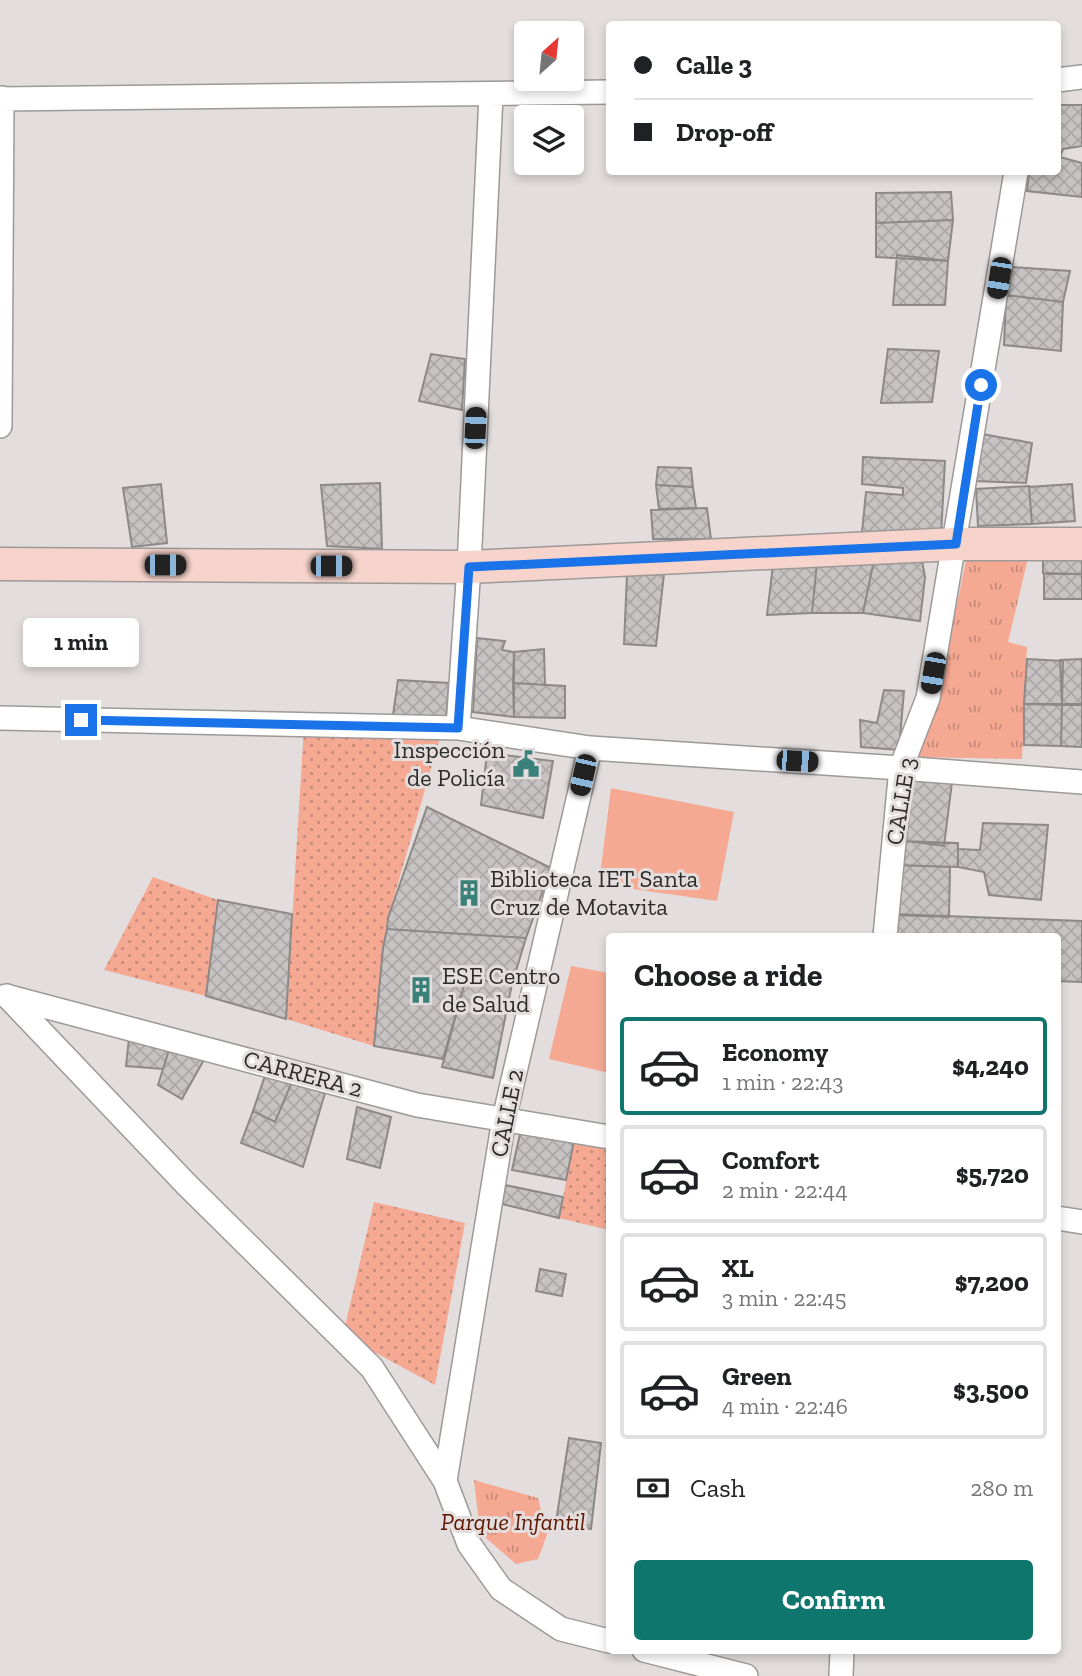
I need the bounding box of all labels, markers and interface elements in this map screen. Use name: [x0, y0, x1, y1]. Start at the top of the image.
north arrow: [514, 21, 584, 91]
map controls: [514, 21, 584, 175]
text: Calle 3: [676, 49, 752, 81]
button: layers: [514, 105, 584, 175]
text: Drop-off: [676, 116, 773, 148]
car: [986, 256, 1013, 300]
route start: [965, 369, 997, 401]
car: [464, 406, 487, 450]
car: [145, 555, 187, 576]
car: [311, 556, 353, 577]
callout: 1 min: [23, 618, 139, 668]
text: 1 min: [54, 628, 108, 656]
car: [920, 650, 947, 696]
route end: [65, 704, 97, 736]
place label: Inspección de Policía: [394, 735, 505, 792]
public building icon: Inspección de Policía: [511, 749, 541, 779]
car: [776, 749, 819, 773]
car: [569, 752, 598, 798]
street label: CALLE 3: [879, 755, 922, 847]
place label: Biblioteca IET Santa Cruz de Motavita: [490, 864, 699, 921]
building icon: Biblioteca IET Santa Cruz de Motavita: [454, 878, 484, 908]
text: Choose a ride: [634, 956, 822, 994]
place label: ESE Centro de Salud: [442, 961, 560, 1018]
building icon: ESE Centro de Salud: [406, 975, 436, 1005]
icon: car: [638, 1035, 701, 1098]
text: Economy: [722, 1036, 828, 1068]
street label: CARRERA 2: [240, 1044, 366, 1103]
text: $4,240: [952, 1050, 1029, 1082]
street label: CALLE 2: [484, 1066, 529, 1159]
text: 1 min · 22:43: [722, 1068, 844, 1096]
icon: car: [638, 1143, 701, 1206]
text: Comfort: [722, 1144, 819, 1176]
text: $5,720: [956, 1158, 1029, 1190]
text: 2 min · 22:44: [722, 1176, 848, 1204]
icon: car: [638, 1251, 701, 1314]
text: XL: [722, 1252, 754, 1284]
text: $7,200: [955, 1266, 1029, 1298]
text: 3 min · 22:45: [722, 1284, 846, 1312]
icon: car: [638, 1359, 701, 1422]
text: Green: [722, 1360, 792, 1392]
text: $3,500: [953, 1374, 1029, 1406]
text: 4 min · 22:46: [722, 1392, 848, 1420]
icon: cash: [634, 1469, 672, 1507]
text: Cash: [690, 1472, 745, 1504]
text: 280 m: [970, 1474, 1033, 1502]
park label: Parque Infantil: [440, 1507, 586, 1536]
button: Confirm: [634, 1560, 1033, 1640]

